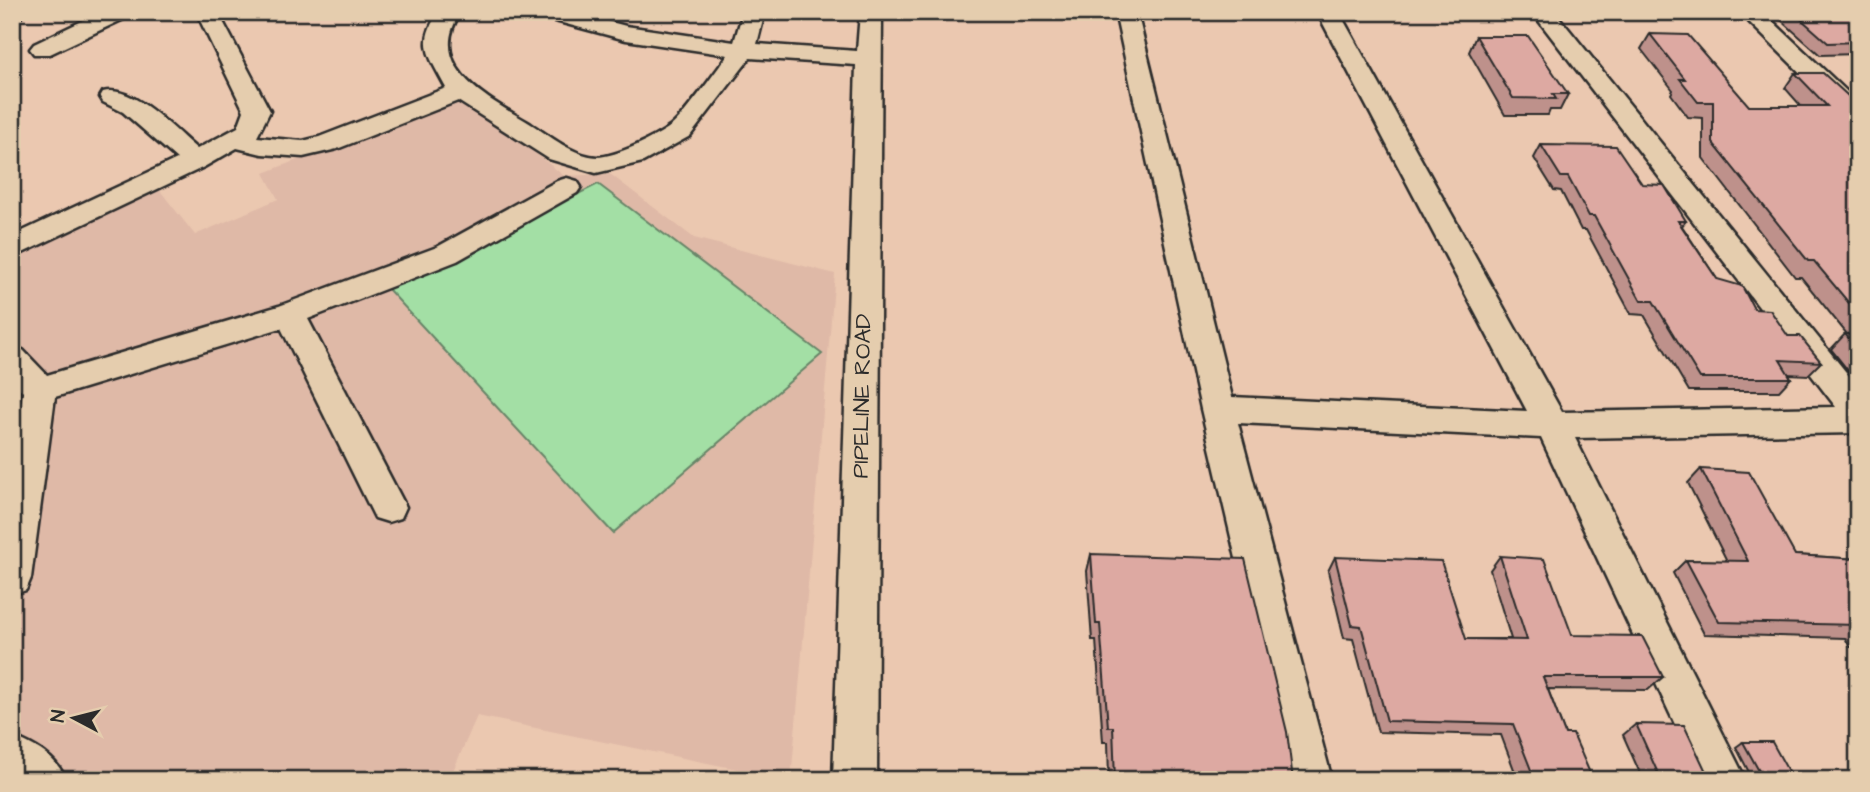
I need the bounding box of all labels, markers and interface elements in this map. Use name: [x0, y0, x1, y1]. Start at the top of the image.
street label: PIPELINE ROAD: [845, 313, 879, 479]
north arrow: [38, 684, 108, 754]
text: N: [44, 708, 73, 724]

